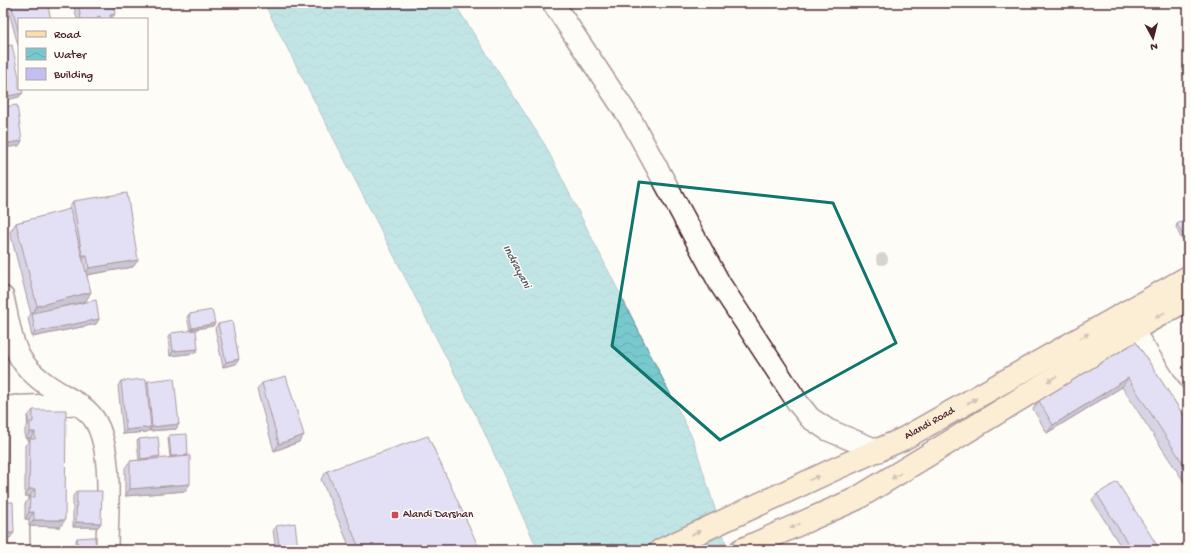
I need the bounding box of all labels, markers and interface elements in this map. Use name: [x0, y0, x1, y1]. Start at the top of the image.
legend: [18, 18, 148, 90]
north arrow: [1133, 18, 1173, 58]
text: Road: [54, 29, 81, 43]
text: N: [1150, 40, 1158, 52]
text: Water: [54, 49, 88, 63]
text: Building: [53, 69, 93, 83]
water label: Indrayani: [499, 243, 534, 292]
one-way arrow: [1155, 311, 1166, 318]
one-way arrow: [1079, 333, 1090, 340]
one-way arrow: [1046, 376, 1058, 383]
one-way arrow: [966, 397, 978, 404]
street label: Alandi Road: [903, 404, 958, 443]
one-way arrow: [891, 472, 901, 480]
one-way arrow: [808, 475, 820, 482]
place label: Alandi Darshan: [403, 509, 474, 521]
marker: Alandi Darshan: [390, 510, 400, 520]
one-way arrow: [789, 523, 800, 529]
one-way arrow: [691, 530, 703, 536]

